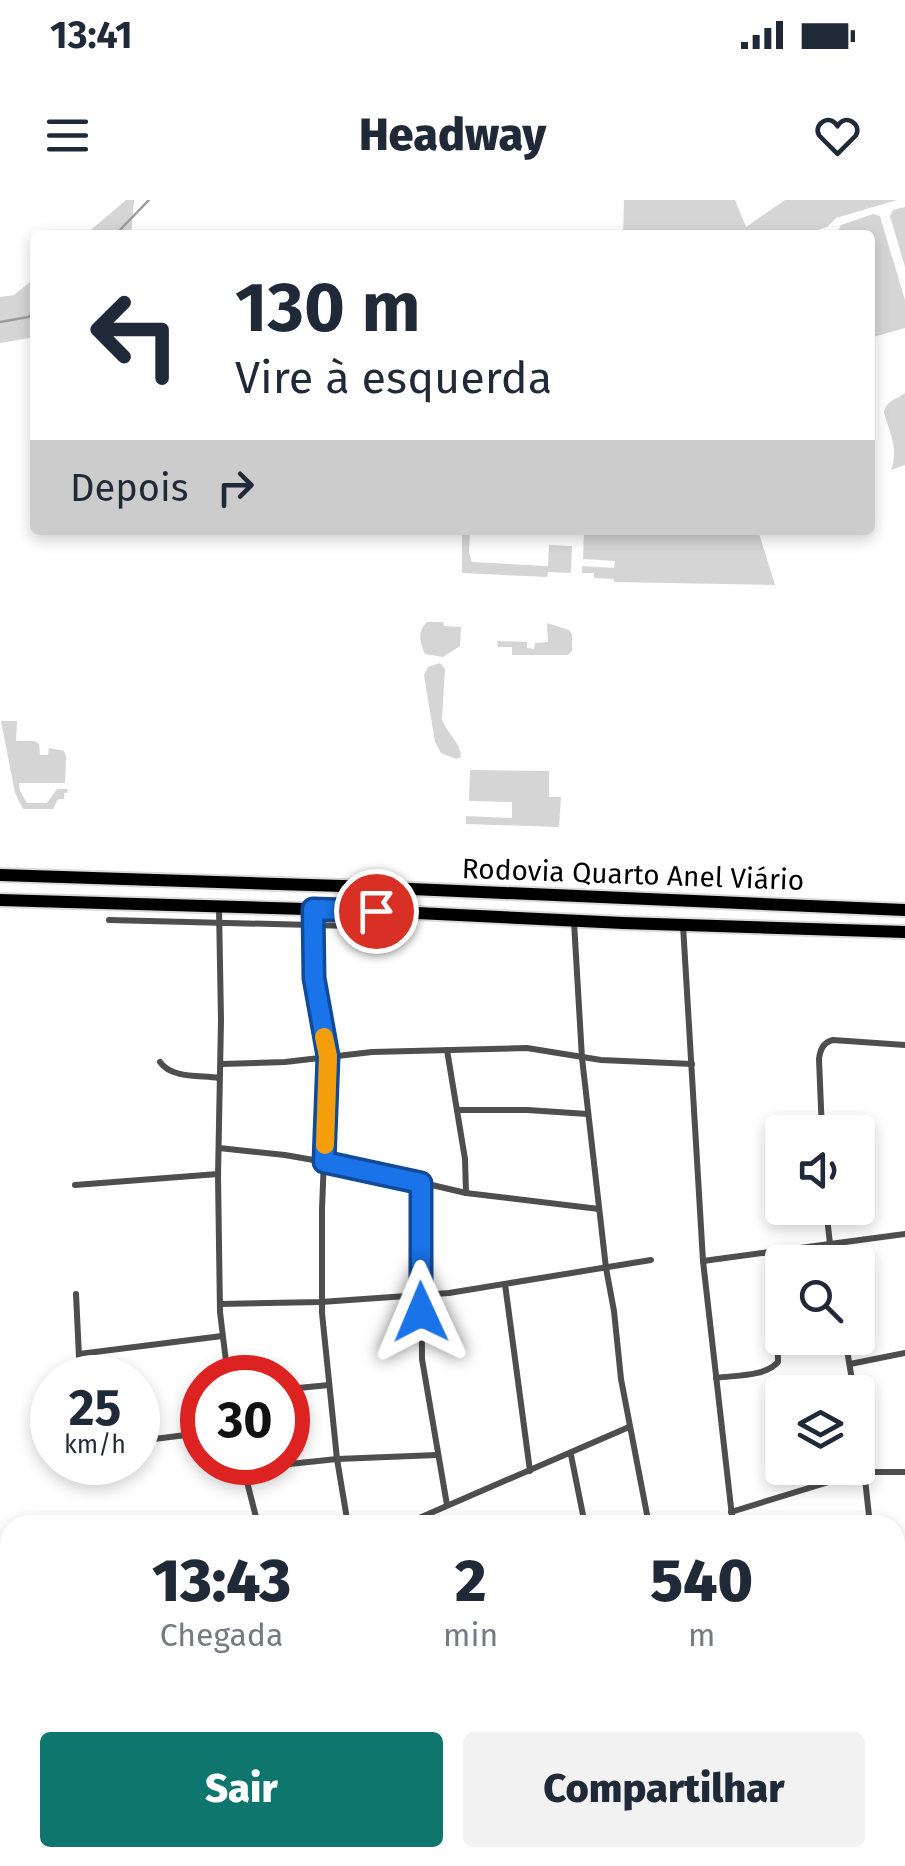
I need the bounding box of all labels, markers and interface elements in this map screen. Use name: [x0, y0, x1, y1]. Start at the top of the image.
text: 13:41: [50, 12, 133, 58]
icon: menu: [40, 108, 95, 163]
text: Headway: [359, 108, 546, 162]
icon: heart: [810, 108, 865, 163]
text: 130 m: [235, 266, 421, 350]
icon: left: [70, 270, 200, 400]
text: Vire à esquerda: [235, 351, 552, 405]
icon: right: [208, 460, 263, 515]
text: Depois: [70, 465, 188, 511]
street label: Rodovia Quarto Anel Viário: [461, 852, 805, 897]
pin: [334, 869, 419, 954]
icon: arrive: [349, 884, 404, 939]
map controls: [765, 1115, 875, 1485]
button: sound: [765, 1115, 875, 1225]
button: search: [765, 1245, 875, 1355]
position arrow: [369, 1260, 473, 1364]
speed limit sign: 30: [180, 1355, 310, 1485]
button: layers: [765, 1375, 875, 1485]
text: 25: [69, 1378, 121, 1438]
text: km/h: [64, 1430, 126, 1460]
text: 13:43: [152, 1545, 291, 1617]
text: 2: [455, 1545, 486, 1617]
text: 540: [650, 1545, 753, 1617]
text: Chegada: [160, 1616, 283, 1654]
text: min: [443, 1616, 498, 1654]
text: m: [688, 1616, 715, 1654]
button: Sair: [40, 1732, 443, 1847]
button: Compartilhar: [463, 1732, 865, 1847]

